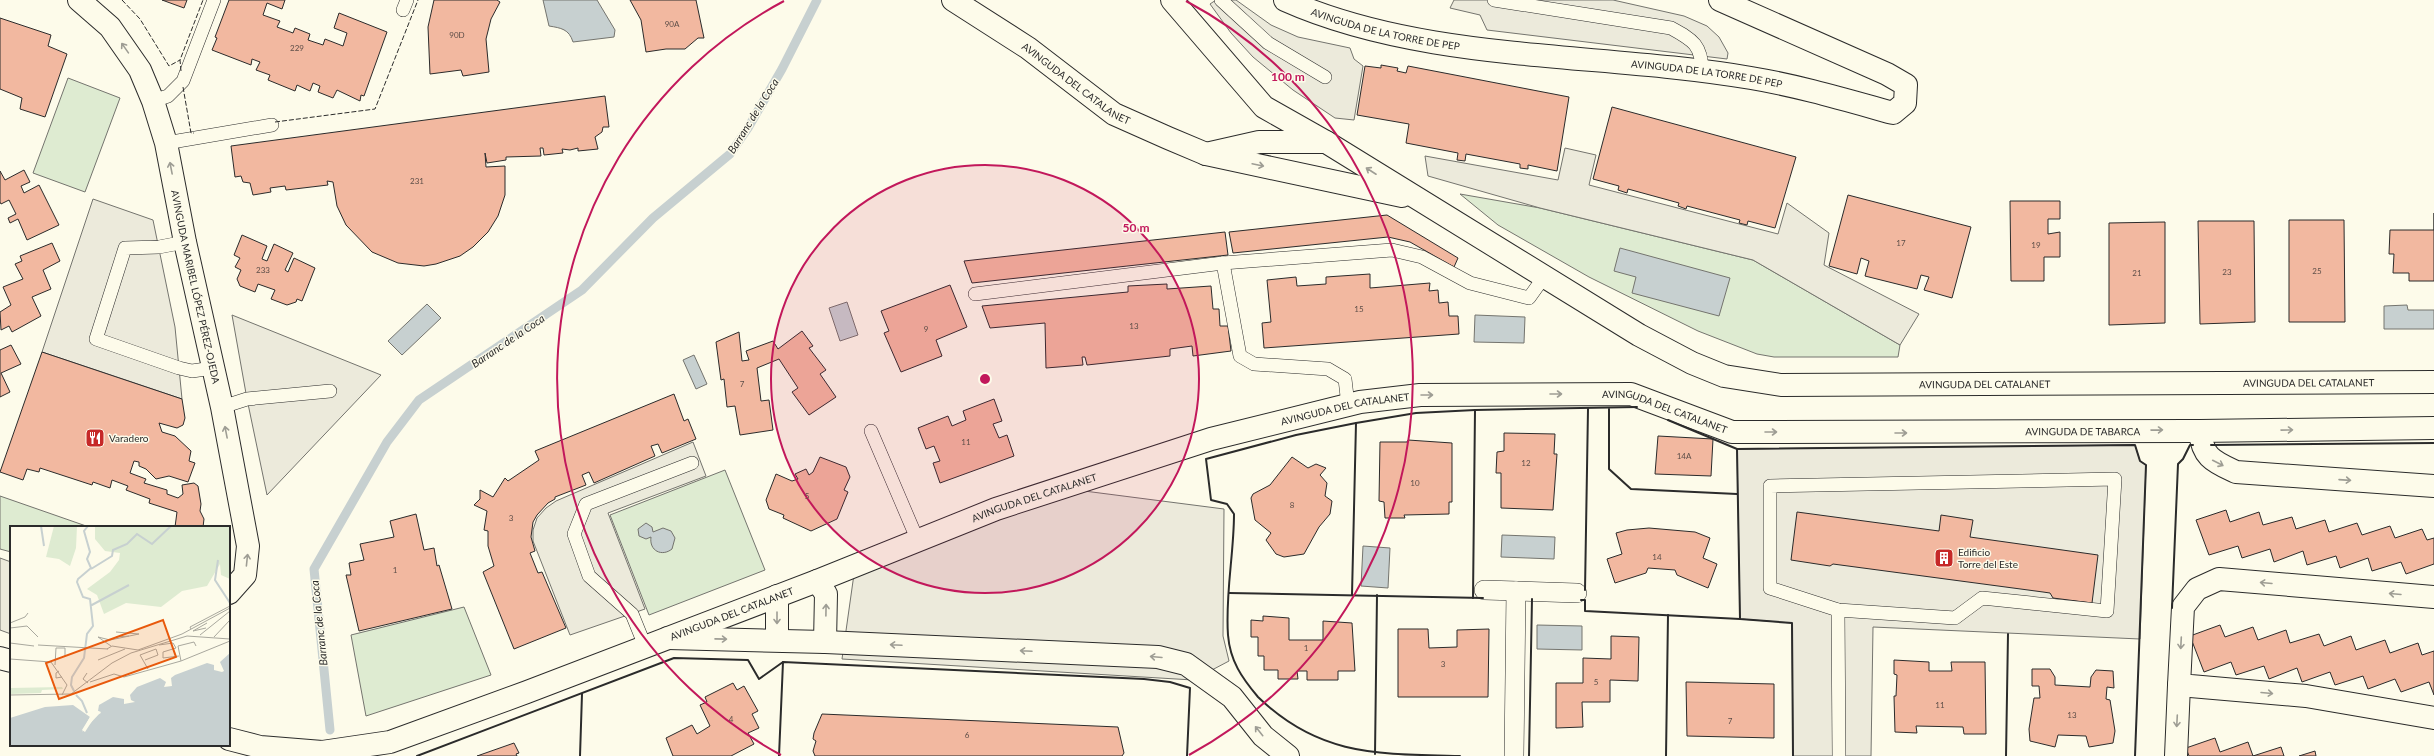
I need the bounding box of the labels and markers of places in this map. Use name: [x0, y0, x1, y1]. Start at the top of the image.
centre of rings: [978, 372, 992, 386]
restaurant icon: Varadero: [84, 427, 106, 449]
place label: Varadero: [109, 432, 149, 444]
place label: Edificio Torre del Este: [1958, 546, 2018, 570]
building icon: Edificio Torre del Este: [1933, 547, 1955, 569]

